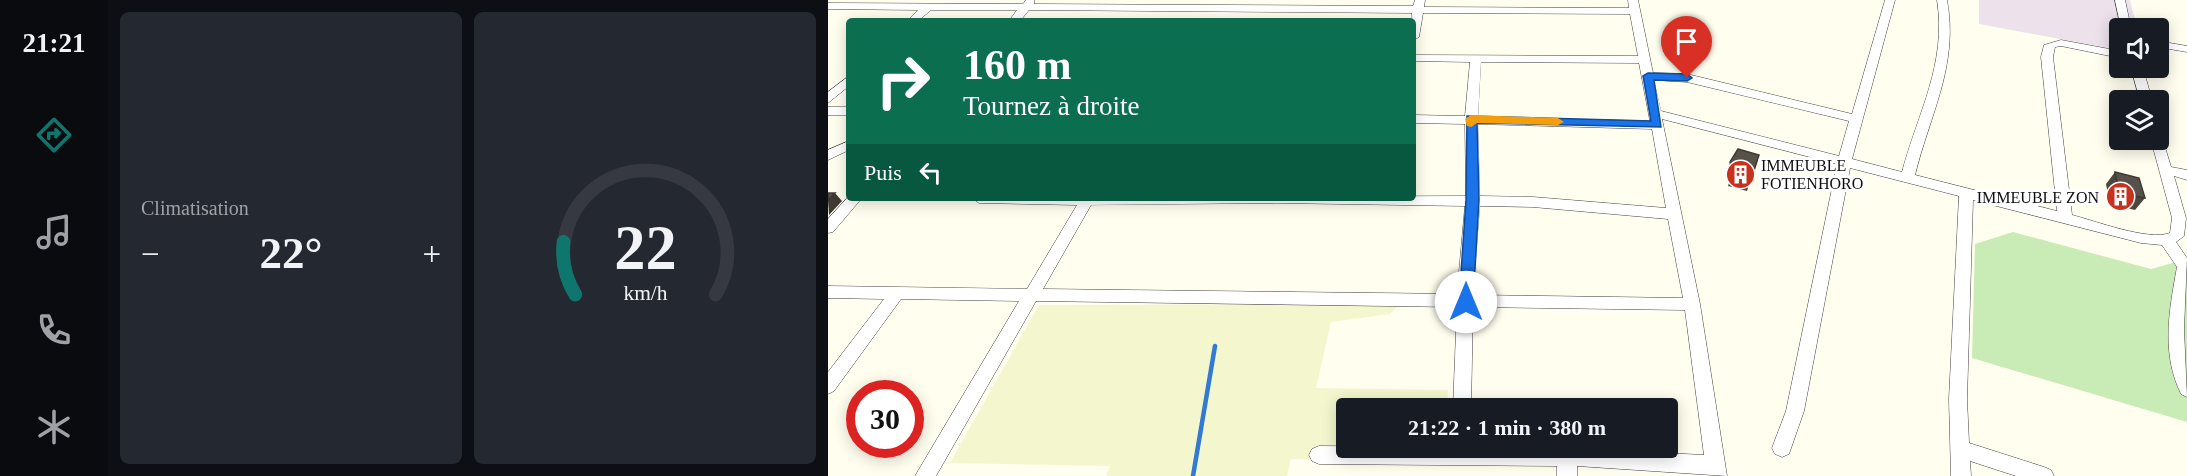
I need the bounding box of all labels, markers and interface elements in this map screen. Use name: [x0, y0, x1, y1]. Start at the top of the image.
pin: [1661, 16, 1712, 78]
map controls: [2109, 18, 2169, 150]
button: sound: [2109, 18, 2169, 78]
icon: arrive: [1670, 25, 1703, 58]
text: 21:21: [23, 28, 86, 58]
icon: right: [864, 42, 942, 120]
text: 160 m: [963, 42, 1072, 88]
button: layers: [2109, 90, 2169, 150]
text: Tournez à droite: [963, 91, 1140, 121]
icon: directions: [33, 114, 75, 156]
icon: left: [914, 156, 947, 189]
place label: IMMEUBLE FOTIENHORO: [1761, 157, 1863, 192]
building icon: IMMEUBLE FOTIENHORO: [1724, 158, 1756, 190]
text: Puis: [864, 160, 902, 185]
building icon: IMMEUBLE ZON: [2104, 181, 2136, 213]
place label: IMMEUBLE ZON: [1977, 189, 2099, 206]
text: Climatisation: [141, 197, 249, 219]
icon: music: [33, 211, 75, 253]
text: 22: [614, 213, 676, 282]
text: 22°: [260, 228, 323, 278]
text: −: [141, 236, 160, 272]
text: +: [422, 236, 441, 272]
position arrow: [1434, 270, 1498, 334]
text: km/h: [623, 281, 667, 305]
icon: phone: [33, 309, 75, 351]
speed limit sign: 30: [846, 380, 924, 458]
icon: climate: [33, 406, 75, 448]
text: 21:22 · 1 min · 380 m: [1408, 415, 1606, 440]

